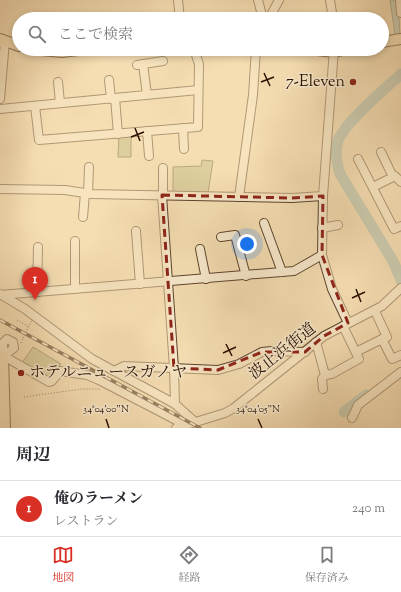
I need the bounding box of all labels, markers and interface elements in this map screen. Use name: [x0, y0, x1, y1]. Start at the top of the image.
search box: [12, 12, 389, 56]
icon: search: [26, 23, 48, 45]
text: ここで検索: [58, 25, 133, 46]
place label: 7-Eleven: [286, 71, 346, 94]
marker: 7-Eleven: [348, 77, 358, 87]
your location: [237, 234, 257, 254]
pin: 1: [22, 267, 48, 300]
street label: 波止浜街道: [244, 318, 322, 386]
place label: ホテルニュースガノヤ: [29, 362, 187, 385]
marker: ホテルニュースガノヤ: [16, 368, 26, 378]
text: 34°04'00"N: [83, 402, 129, 417]
text: 34°04'05"N: [236, 402, 280, 417]
text: 周辺: [16, 444, 50, 468]
text: 俺のラーメン: [54, 489, 143, 510]
text: 1: [27, 500, 31, 518]
text: 240 m: [352, 500, 385, 518]
text: レストラン: [54, 513, 119, 531]
tab: 地図: [52, 544, 74, 586]
tab: 経路: [178, 544, 200, 586]
tab: 保存済み: [305, 544, 349, 586]

